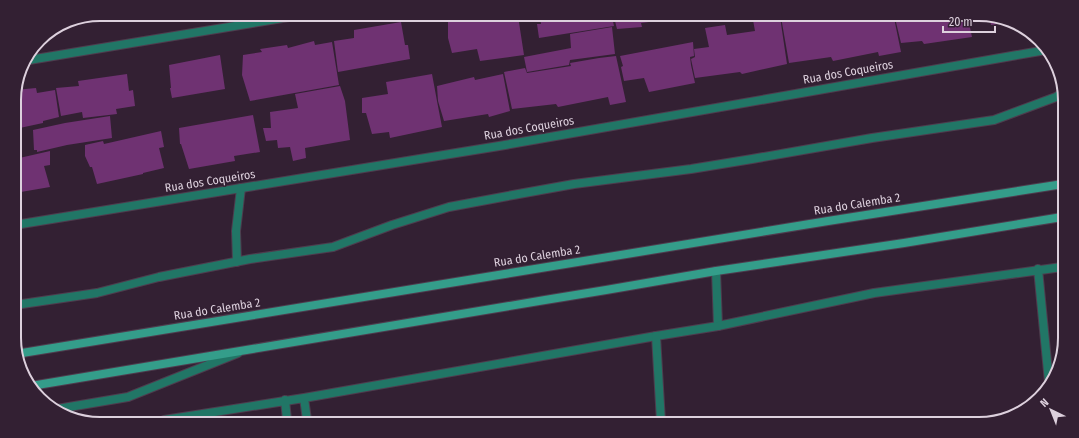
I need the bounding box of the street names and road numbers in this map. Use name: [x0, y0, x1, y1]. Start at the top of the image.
street label: Rua dos Coqueiros: [802, 57, 894, 87]
street label: Rua dos Coqueiros: [483, 113, 575, 143]
street label: Rua dos Coqueiros: [164, 167, 256, 195]
street label: Rua do Calemba 2: [813, 190, 901, 218]
street label: Rua do Calemba 2: [493, 242, 581, 270]
street label: Rua do Calemba 2: [173, 295, 261, 323]

